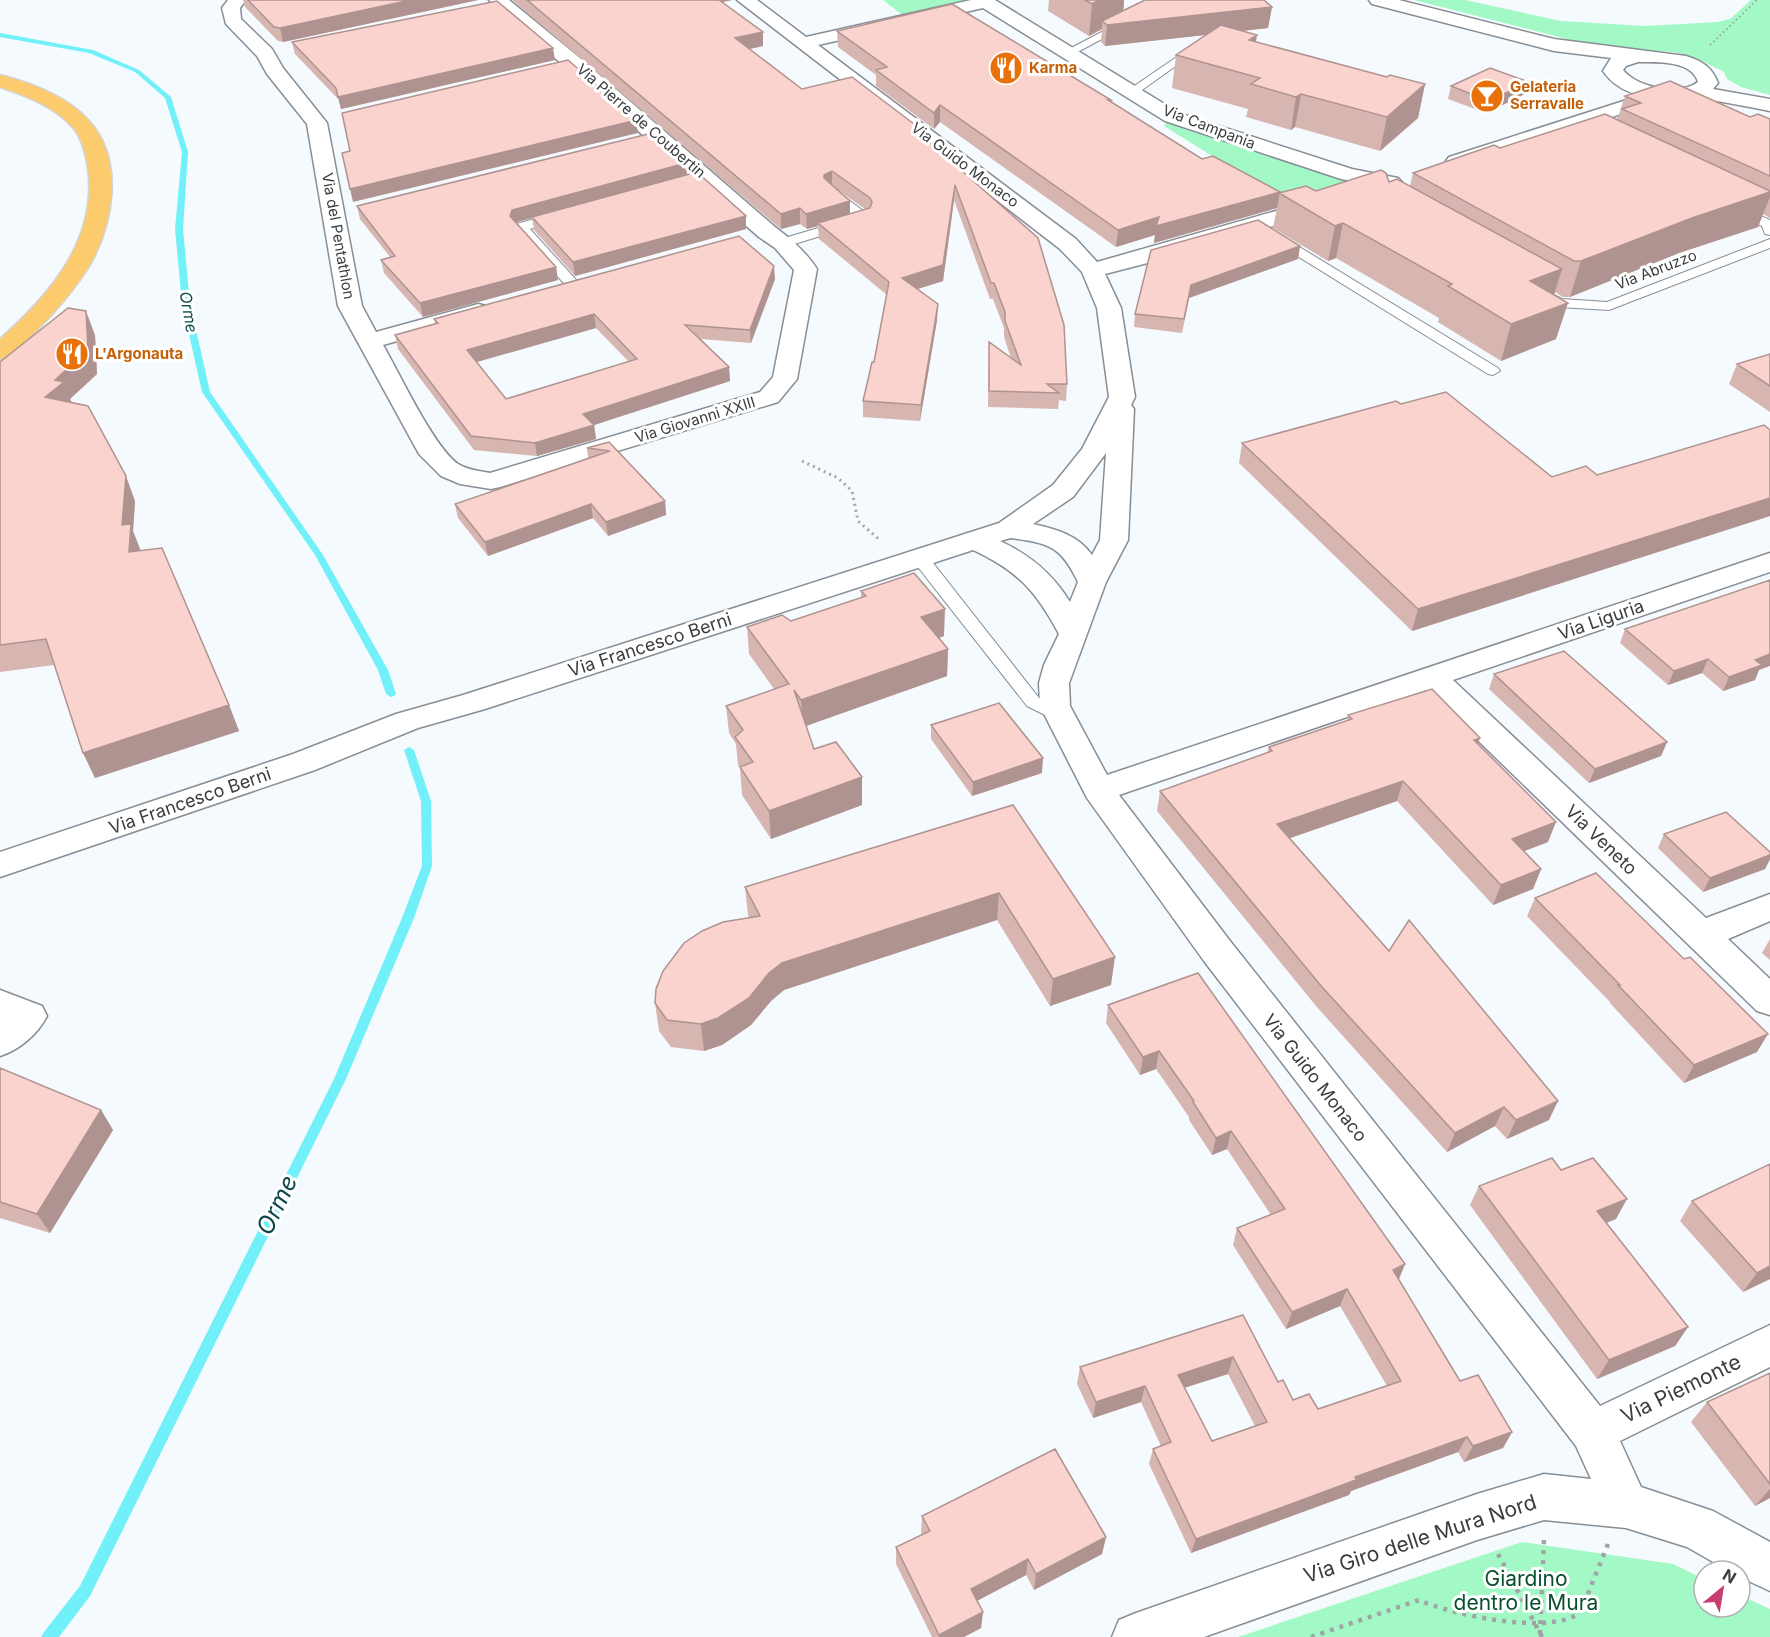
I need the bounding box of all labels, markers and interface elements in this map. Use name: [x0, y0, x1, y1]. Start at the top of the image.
restaurant icon: Karma: [988, 50, 1024, 86]
place label: Karma: [1029, 58, 1077, 77]
street label: Via Pierre de Coubertin: [573, 59, 710, 182]
place label: Gelateria Serravalle: [1510, 77, 1584, 113]
bar icon: Gelateria Serravalle: [1469, 78, 1505, 114]
street label: Via Campania: [1160, 100, 1258, 153]
street label: Via Guido Monaco: [908, 118, 1023, 211]
street label: Via del Pentathlon: [318, 171, 359, 301]
street label: Via Abruzzo: [1612, 245, 1699, 294]
water label: Orme: [176, 290, 202, 334]
restaurant icon: L'Argonauta: [54, 336, 90, 372]
place label: L'Argonauta: [95, 344, 183, 363]
street label: Via Giovanni XXIII: [632, 392, 757, 447]
street label: Via Liguria: [1555, 595, 1647, 644]
street label: Via Francesco Berni: [566, 608, 734, 681]
street label: Via Francesco Berni: [106, 763, 274, 838]
street label: Via Veneto: [1561, 800, 1642, 879]
street label: Via Guido Monaco: [1259, 1010, 1372, 1146]
water label: Orme: [250, 1170, 303, 1239]
street label: Via Piemonte: [1617, 1349, 1745, 1428]
street label: Via Giro delle Mura Nord: [1300, 1489, 1539, 1588]
north arrow: [1692, 1559, 1752, 1619]
text: N: [1719, 1564, 1740, 1588]
park label: Giardino dentro le Mura: [1454, 1566, 1598, 1615]

